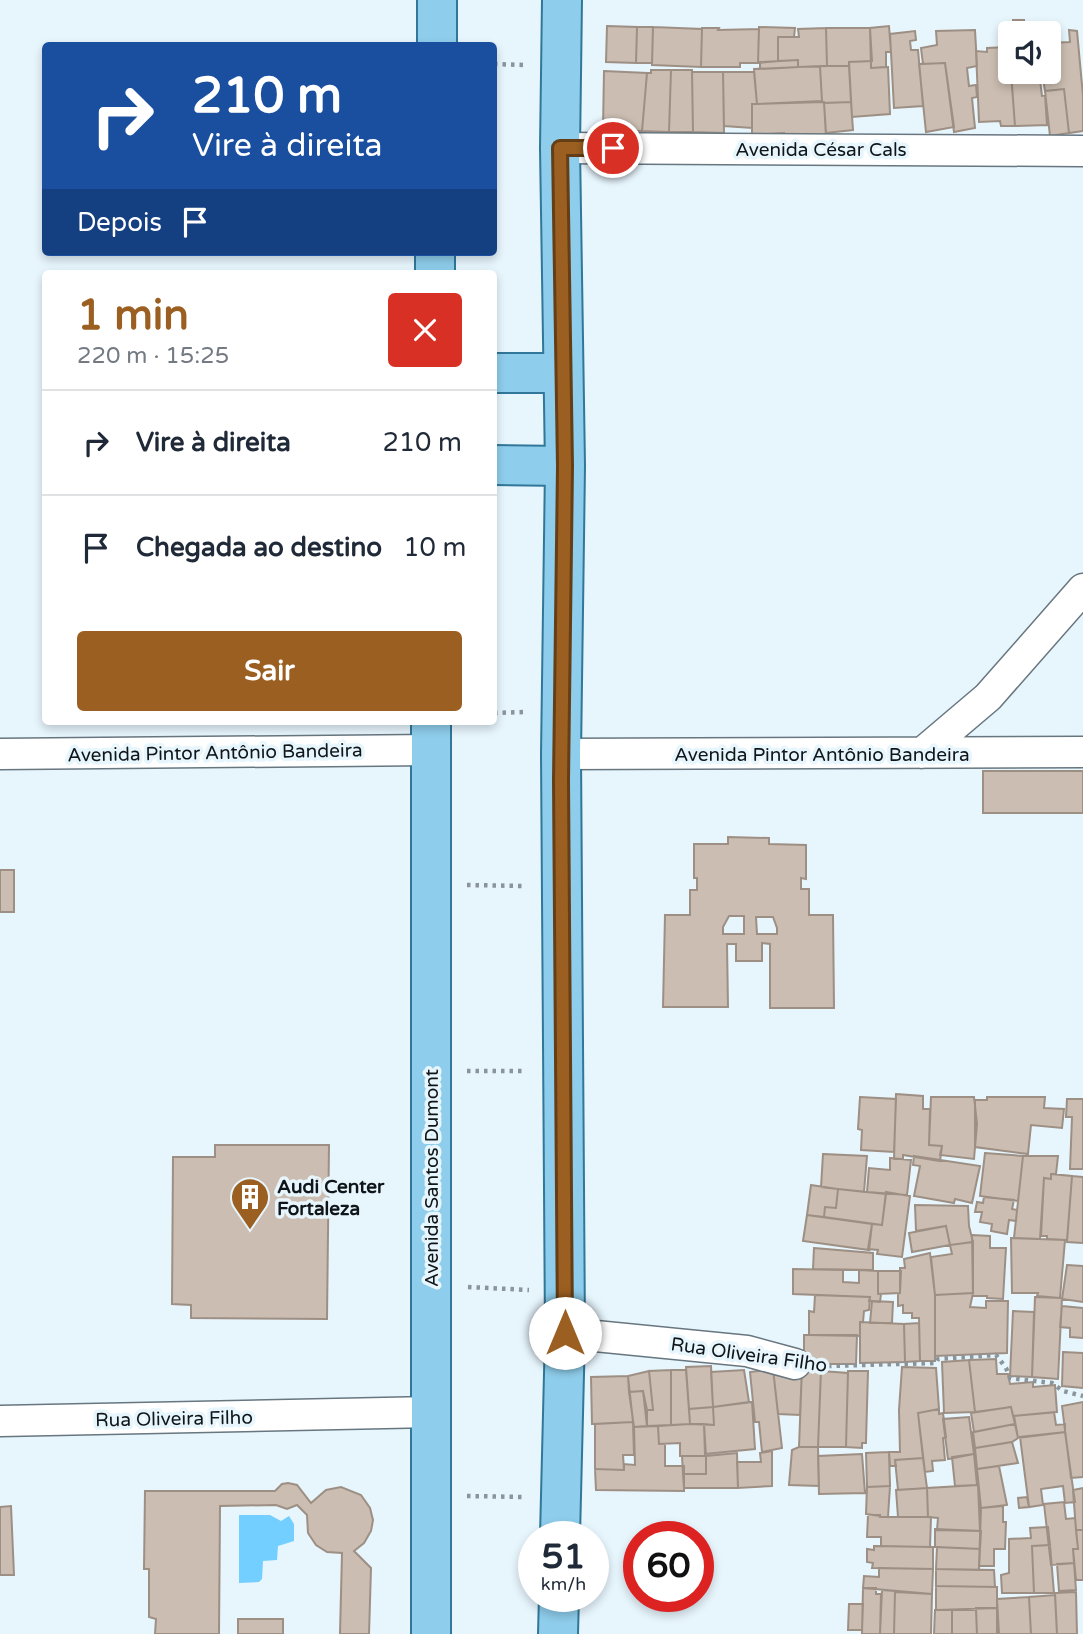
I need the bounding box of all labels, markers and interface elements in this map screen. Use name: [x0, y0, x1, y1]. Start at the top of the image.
map controls: [998, 21, 1061, 84]
button: sound: [998, 21, 1061, 84]
text: 210 m: [192, 67, 342, 126]
icon: right: [77, 70, 168, 161]
pin: [583, 118, 643, 178]
text: Vire à direita: [192, 127, 383, 165]
icon: arrive: [594, 129, 632, 167]
street label: Avenida César Cals: [735, 139, 907, 161]
icon: arrive: [176, 203, 214, 241]
text: Depois: [77, 207, 162, 238]
text: 1 min: [77, 290, 189, 341]
button: close: [388, 293, 462, 367]
text: 220 m · 15:25: [77, 342, 229, 370]
icon: right: [77, 424, 115, 462]
text: Vire à direita: [136, 427, 291, 458]
text: 210 m: [382, 427, 462, 458]
icon: arrive: [77, 529, 115, 567]
text: Chegada ao destino: [136, 532, 382, 563]
text: 10 m: [403, 532, 466, 563]
button: Sair: [77, 631, 462, 711]
street label: Avenida Pintor Antônio Bandeira: [67, 739, 363, 767]
street label: Avenida Pintor Antônio Bandeira: [674, 744, 970, 766]
street label: Avenida Santos Dumont: [421, 1069, 443, 1287]
building icon: Audi Center Fortaleza: [229, 1176, 271, 1231]
place label: Audi Center Fortaleza: [277, 1176, 385, 1220]
position arrow: [528, 1296, 602, 1370]
street label: Rua Oliveira Filho: [669, 1333, 828, 1377]
street label: Rua Oliveira Filho: [95, 1407, 253, 1431]
speed limit sign: 60: [623, 1521, 714, 1612]
text: 51: [542, 1536, 585, 1578]
text: km/h: [541, 1573, 586, 1595]

